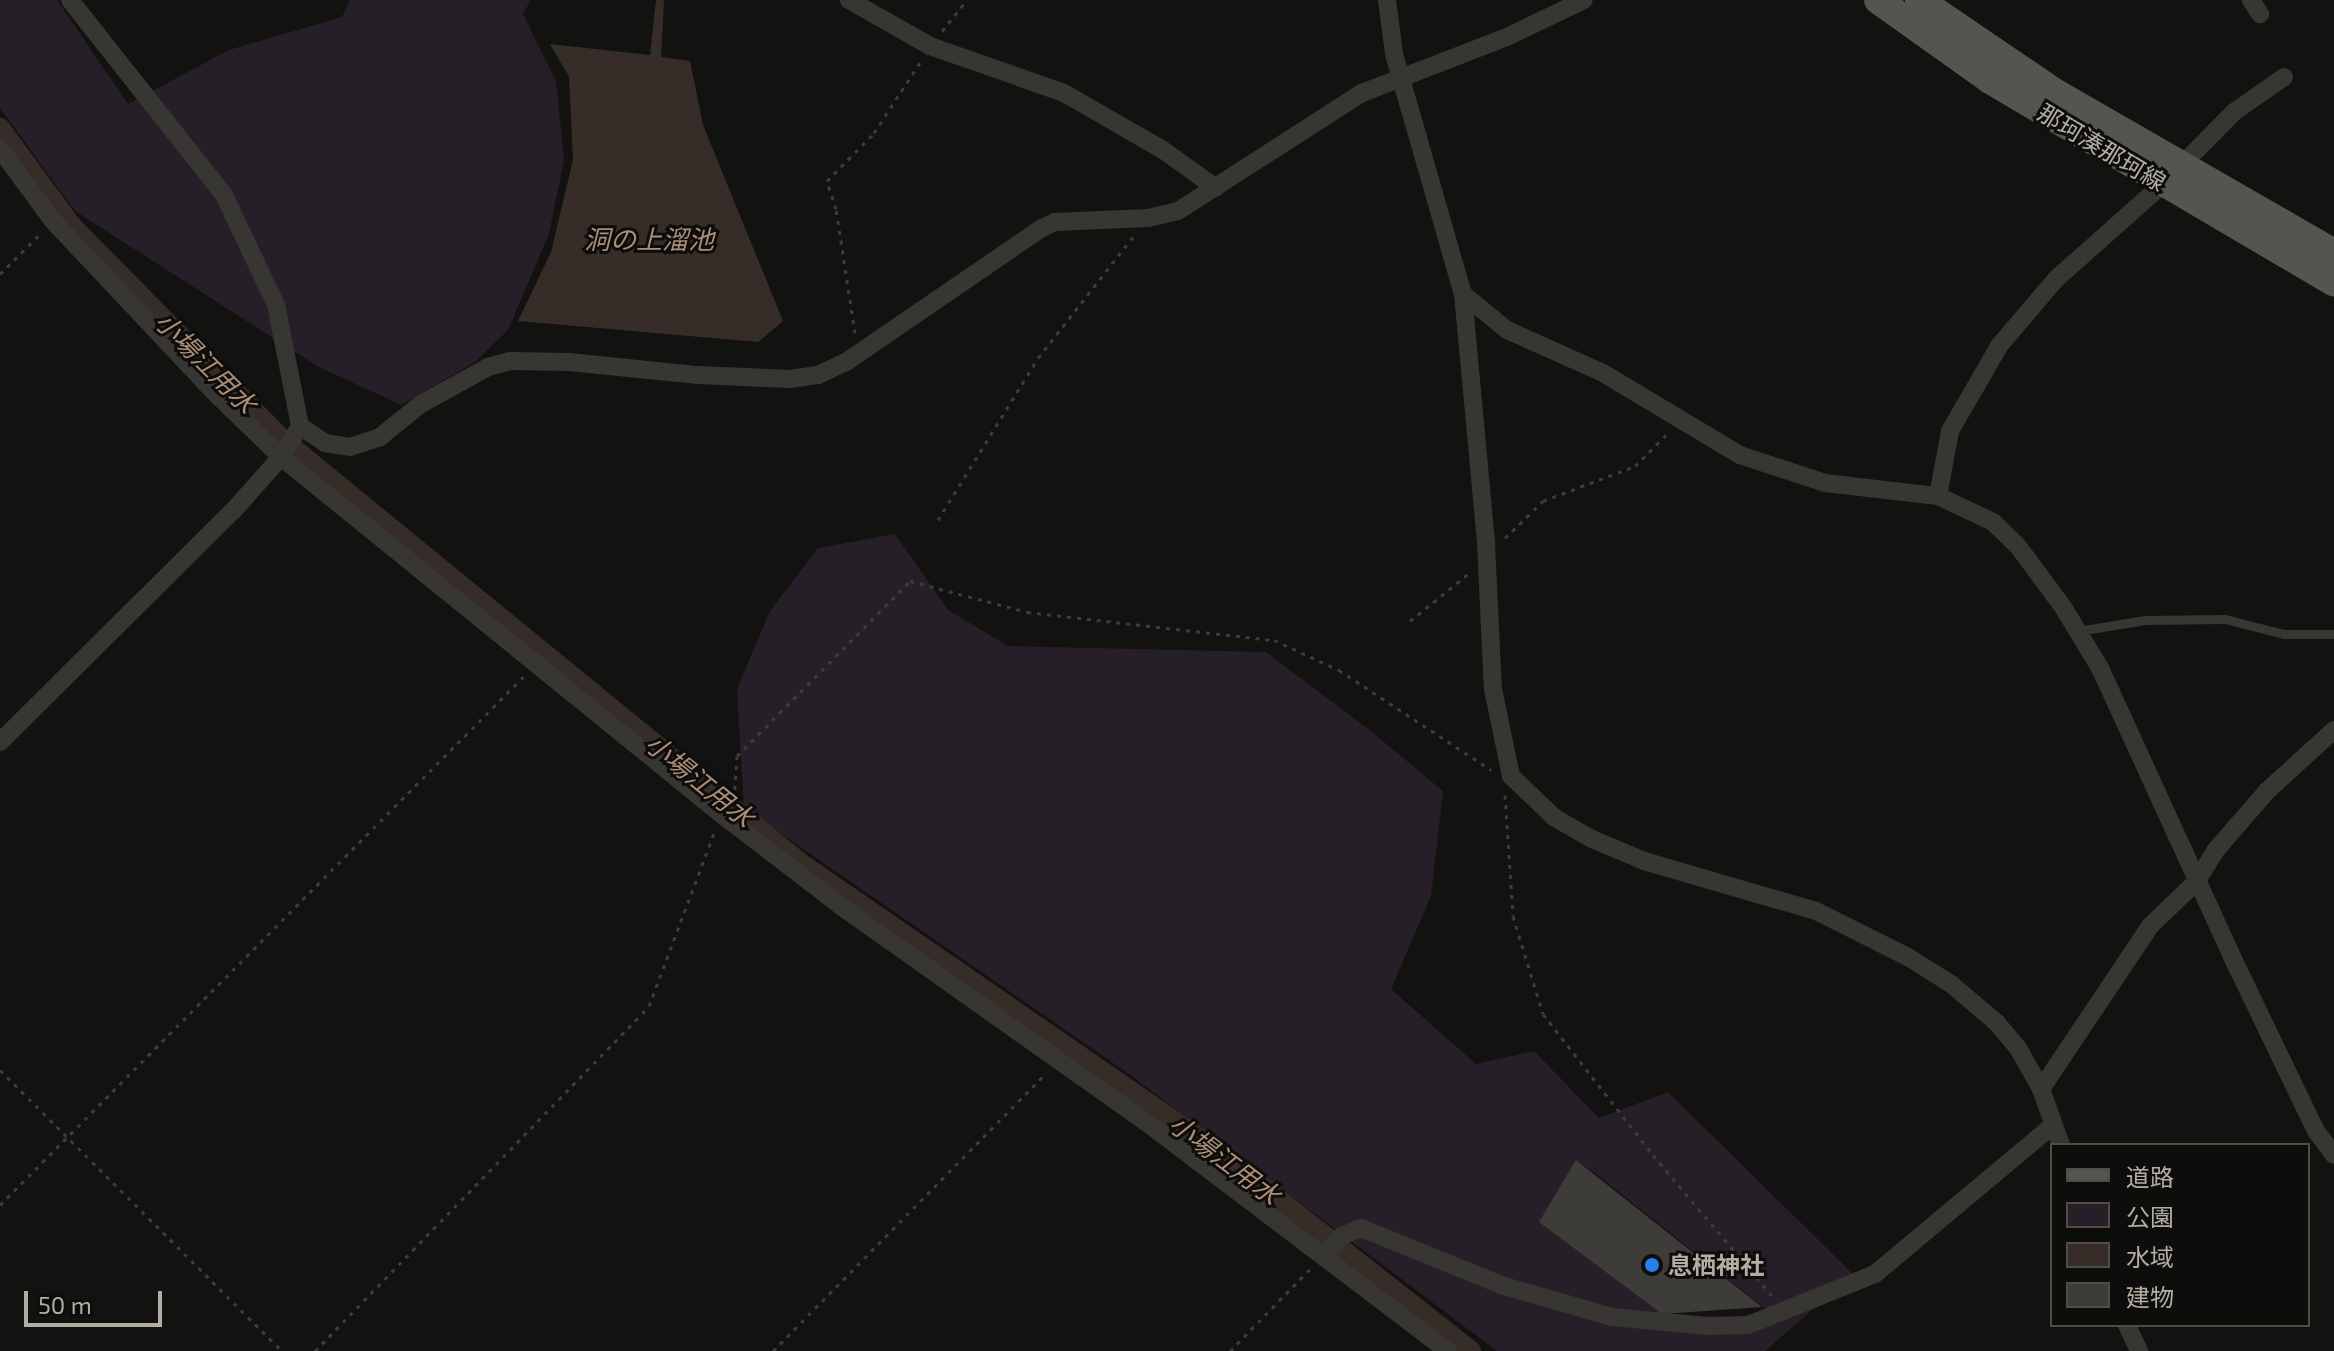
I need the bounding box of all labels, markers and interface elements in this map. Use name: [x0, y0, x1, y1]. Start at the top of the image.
street label: 那珂湊那珂線: [2033, 98, 2171, 196]
water label: 洞の上溜池: [584, 223, 714, 255]
water label: 小場江用水: [149, 305, 263, 419]
water label: 小場江用水: [640, 727, 760, 833]
water label: 小場江用水: [1164, 1107, 1286, 1211]
legend: [2050, 1143, 2310, 1327]
text: 道路: [2126, 1162, 2174, 1191]
text: 公園: [2126, 1202, 2174, 1231]
text: 水域: [2126, 1242, 2174, 1271]
place label: 息栖神社: [1668, 1251, 1764, 1279]
marker: 息栖神社: [1643, 1256, 1661, 1274]
scale bar: [28, 1275, 166, 1325]
text: 建物: [2126, 1282, 2174, 1311]
text: 50 m: [38, 1290, 92, 1319]

